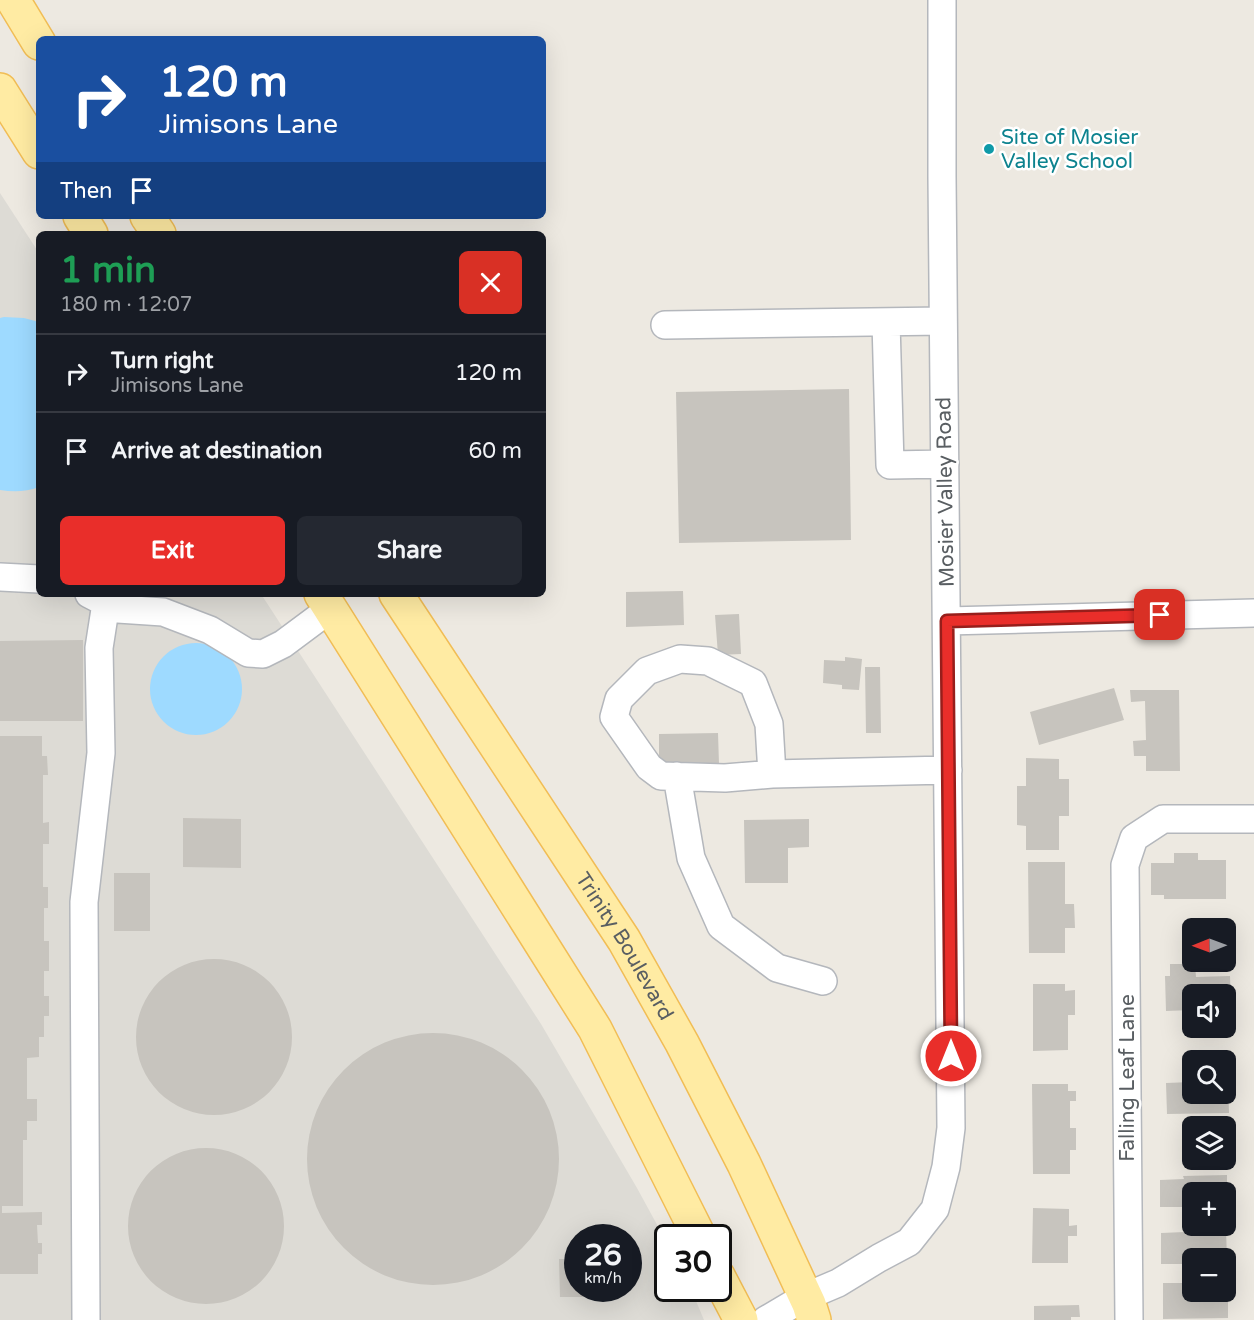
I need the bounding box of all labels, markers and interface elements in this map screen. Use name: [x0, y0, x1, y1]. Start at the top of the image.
text: 120 m: [159, 57, 288, 108]
icon: right: [60, 60, 138, 138]
text: Jimisons Lane: [159, 108, 338, 141]
place label: Site of Mosier Valley School: [1001, 125, 1138, 174]
marker: Site of Mosier Valley School: [982, 142, 996, 156]
icon: arrive: [125, 174, 158, 207]
text: Then: [60, 178, 113, 204]
text: 1 min: [60, 249, 156, 292]
button: close: [459, 251, 522, 314]
text: 180 m · 12:07: [60, 293, 192, 317]
text: Turn right: [111, 348, 213, 374]
icon: right: [60, 357, 93, 390]
text: 120 m: [455, 360, 522, 386]
text: Jimisons Lane: [111, 374, 244, 398]
street label: Mosier Valley Road: [931, 397, 960, 587]
icon: arrive: [60, 435, 93, 468]
text: Arrive at destination: [111, 438, 322, 464]
text: 60 m: [468, 438, 522, 464]
button: Exit: [60, 516, 285, 585]
button: Share: [297, 516, 522, 585]
pin: [1134, 589, 1185, 640]
icon: arrive: [1143, 598, 1176, 631]
street label: Trinity Boulevard: [570, 868, 679, 1025]
north arrow: [1182, 918, 1236, 972]
map controls: [1182, 918, 1236, 1302]
button: sound: [1182, 984, 1236, 1038]
street label: Falling Leaf Lane: [1115, 994, 1140, 1162]
position arrow: [919, 1024, 983, 1088]
button: search: [1182, 1050, 1236, 1104]
button: layers: [1182, 1116, 1236, 1170]
button: +: [1182, 1182, 1236, 1236]
speed limit sign: 30: [654, 1224, 732, 1302]
text: 26: [584, 1237, 622, 1274]
button: −: [1182, 1248, 1236, 1302]
text: km/h: [584, 1269, 622, 1287]

